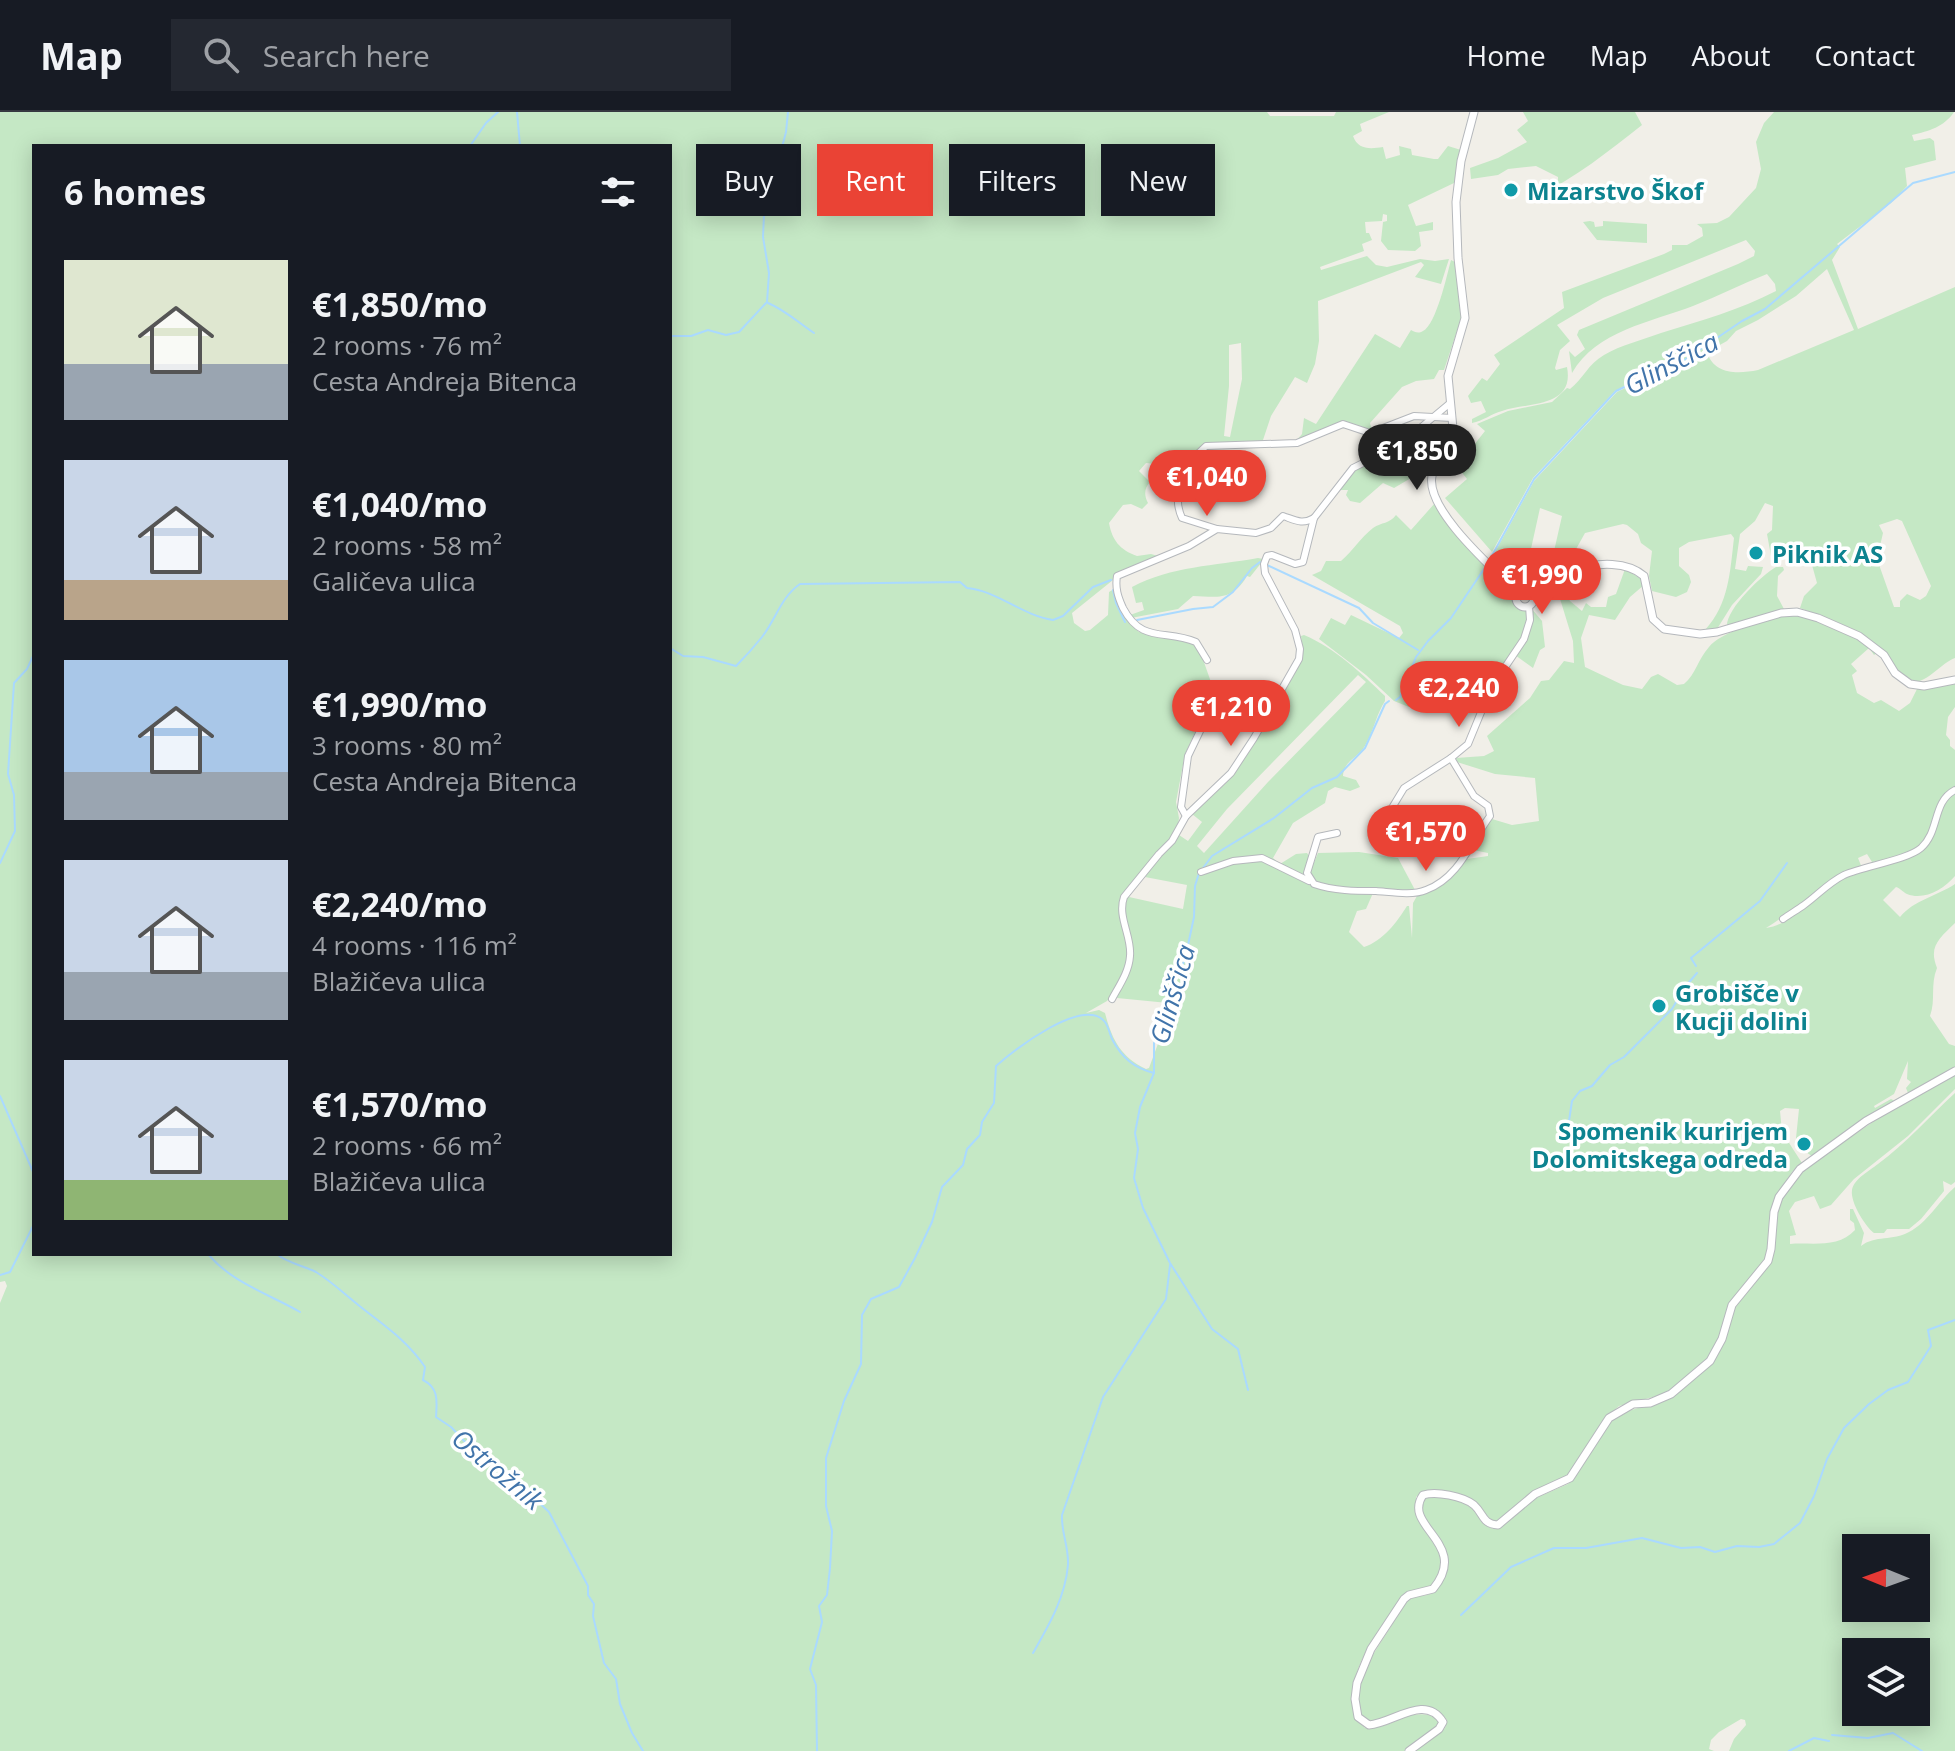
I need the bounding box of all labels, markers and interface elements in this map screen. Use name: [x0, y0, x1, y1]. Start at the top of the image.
search box: [171, 19, 731, 91]
text: Map: [40, 29, 123, 81]
icon: search: [199, 33, 243, 77]
text: Search here: [263, 35, 430, 76]
text: Home: [1467, 36, 1546, 74]
text: Map: [1590, 36, 1648, 74]
text: About: [1692, 36, 1770, 74]
text: Contact: [1814, 36, 1915, 74]
chip: Buy: [696, 144, 801, 216]
chip: Rent: [817, 144, 933, 216]
chip: Filters: [949, 144, 1085, 216]
chip: New: [1101, 144, 1215, 216]
text: 6 homes: [64, 169, 206, 215]
icon: filters: [596, 170, 640, 214]
place label: Mizarstvo Škof: [1527, 174, 1705, 207]
marker: Mizarstvo Škof: [1502, 181, 1520, 199]
text: €1,850/mo: [312, 281, 487, 327]
icon: home: [128, 292, 224, 388]
water label: Glinščica: [1618, 323, 1725, 403]
text: 2 rooms · 76 m²: [312, 327, 502, 363]
text: Cesta Andreja Bitenca: [312, 363, 577, 399]
pin: €1,850: [1352, 424, 1482, 492]
text: €1,850: [1376, 432, 1458, 468]
pin: €1,040: [1142, 450, 1272, 518]
text: €1,040: [1166, 458, 1248, 494]
text: €1,040/mo: [312, 481, 487, 527]
icon: home: [128, 492, 224, 588]
text: 2 rooms · 58 m²: [312, 527, 502, 563]
place label: Piknik AS: [1772, 537, 1883, 570]
marker: Piknik AS: [1747, 544, 1765, 562]
pin: €1,990: [1477, 548, 1607, 616]
text: €1,990: [1501, 556, 1583, 592]
text: Galičeva ulica: [312, 563, 476, 599]
pin: €2,240: [1394, 661, 1524, 729]
text: €2,240: [1418, 669, 1500, 705]
pin: €1,210: [1166, 680, 1296, 748]
text: €1,990/mo: [312, 681, 487, 727]
text: €1,210: [1190, 688, 1272, 724]
icon: home: [128, 692, 224, 788]
text: 3 rooms · 80 m²: [312, 727, 502, 763]
text: Cesta Andreja Bitenca: [312, 763, 577, 799]
pin: €1,570: [1361, 805, 1491, 873]
text: €1,570: [1385, 813, 1467, 849]
text: €2,240/mo: [312, 881, 487, 927]
icon: home: [128, 892, 224, 988]
text: 4 rooms · 116 m²: [312, 927, 517, 963]
water label: Glinščica: [1141, 940, 1203, 1048]
text: Blažičeva ulica: [312, 963, 486, 999]
place label: Grobišče v Kucji dolini: [1675, 976, 1808, 1037]
marker: Grobišče v Kucji dolini: [1650, 997, 1668, 1015]
text: €1,570/mo: [312, 1081, 487, 1127]
icon: home: [128, 1092, 224, 1188]
place label: Spomenik kurirjem Dolomitskega odreda: [1532, 1114, 1788, 1175]
text: 2 rooms · 66 m²: [312, 1127, 502, 1163]
marker: Spomenik kurirjem Dolomitskega odreda: [1795, 1135, 1813, 1153]
text: Blažičeva ulica: [312, 1163, 486, 1199]
water label: Ostrožnik: [445, 1420, 552, 1519]
north arrow: [1842, 1534, 1930, 1622]
map controls: [1842, 1534, 1930, 1726]
button: layers: [1842, 1638, 1930, 1726]

